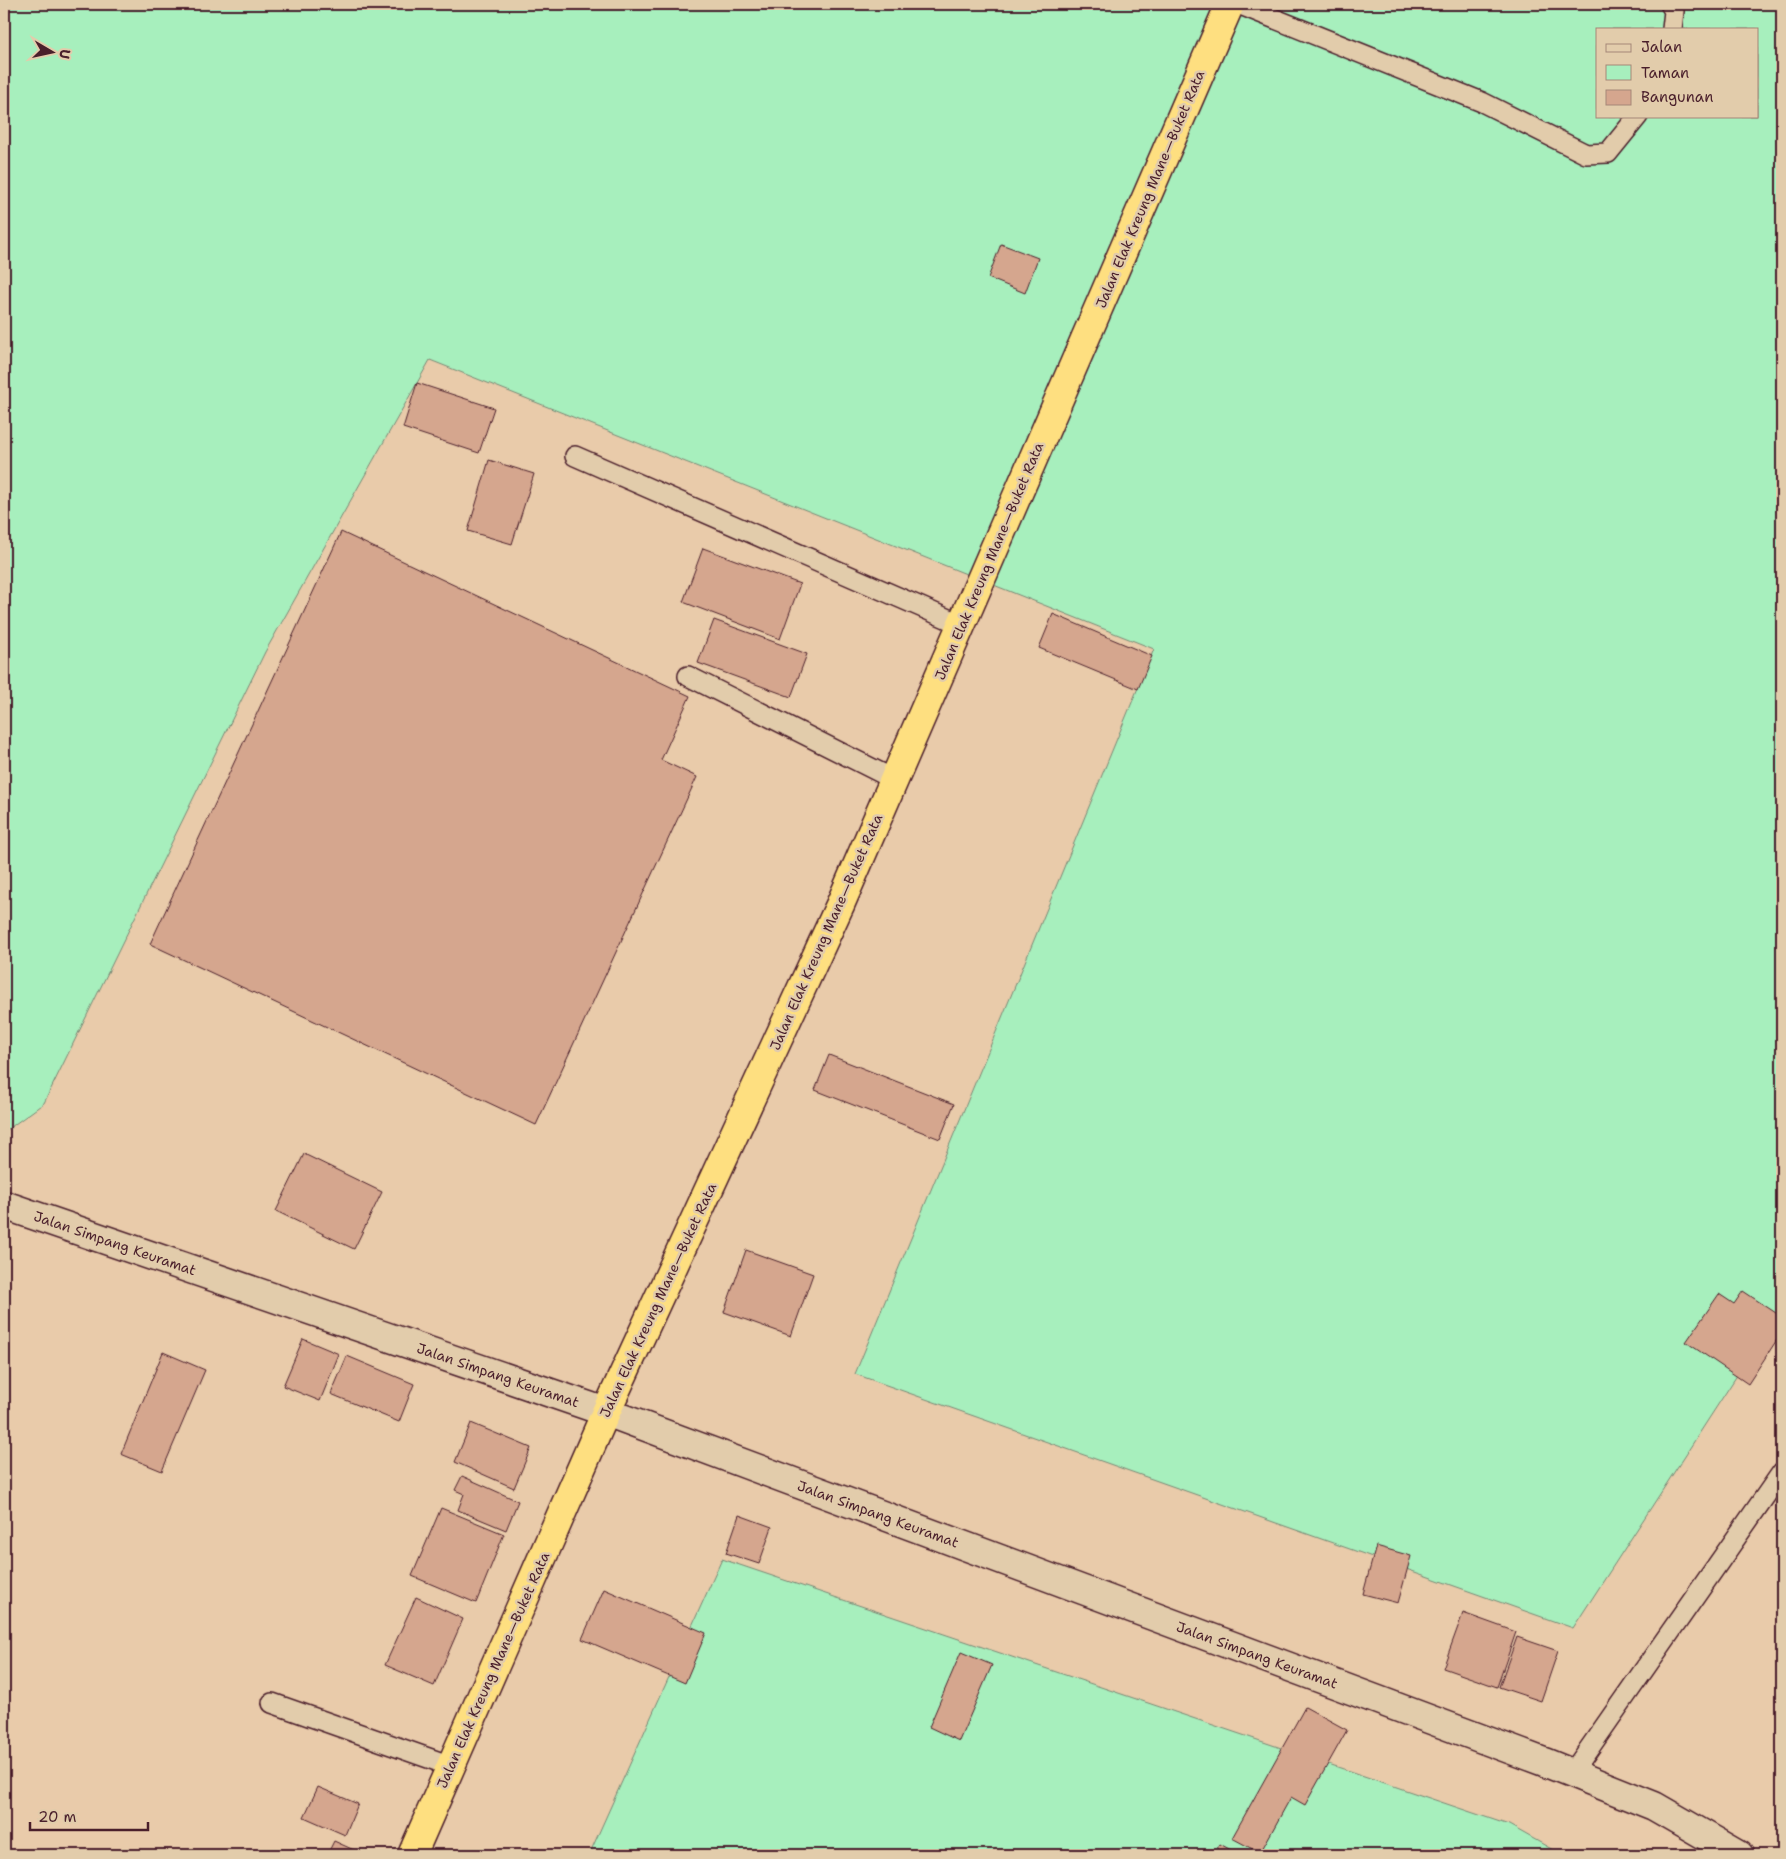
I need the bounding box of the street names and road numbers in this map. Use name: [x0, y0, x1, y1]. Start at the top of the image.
street label: Jalan Elak Kreung Mane—Buket Rata: [1092, 67, 1209, 311]
street label: Jalan Elak Kreung Mane—Buket Rata: [931, 439, 1048, 683]
street label: Jalan Elak Kreung Mane—Buket Rata: [766, 811, 887, 1053]
street label: Jalan Elak Kreung Mane—Buket Rata: [596, 1180, 720, 1420]
street label: Jalan Simpang Keuramat: [31, 1207, 199, 1279]
street label: Jalan Simpang Keuramat: [414, 1339, 582, 1411]
street label: Jalan Simpang Keuramat: [795, 1476, 961, 1552]
street label: Jalan Elak Kreung Mane—Buket Rata: [433, 1549, 554, 1791]
street label: Jalan Simpang Keuramat: [1174, 1617, 1340, 1693]

